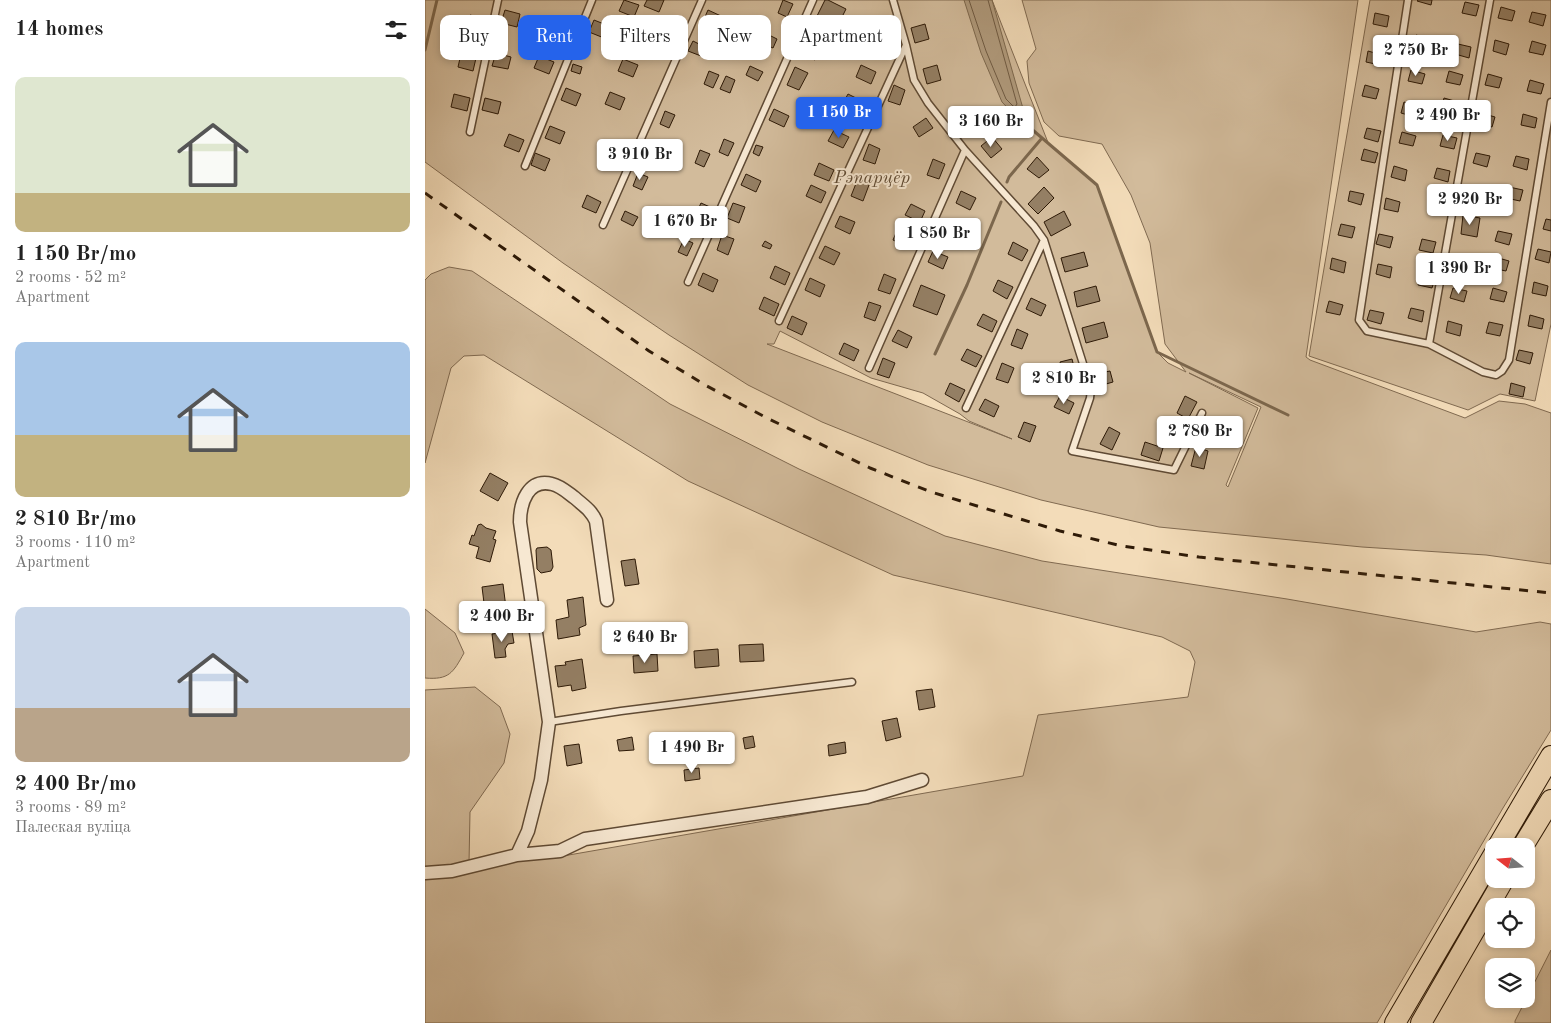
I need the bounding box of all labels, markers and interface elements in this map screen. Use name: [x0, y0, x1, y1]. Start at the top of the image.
chip: Buy: [440, 15, 508, 60]
chip: Rent: [518, 15, 591, 60]
chip: Filters: [601, 15, 688, 60]
chip: New: [698, 15, 771, 60]
chip: Apartment: [781, 15, 901, 60]
icon: filters: [382, 16, 410, 44]
text: 14 homes: [15, 19, 103, 40]
pin: 2 750 Br: [1364, 34, 1468, 77]
text: 2 750 Br: [1384, 43, 1448, 59]
pin: 1 150 Br: [787, 96, 891, 139]
pin: 2 490 Br: [1396, 100, 1500, 142]
text: 1 150 Br: [807, 105, 871, 121]
pin: 3 160 Br: [939, 106, 1043, 148]
text: 2 490 Br: [1416, 108, 1480, 124]
icon: home: [168, 110, 258, 200]
text: 3 160 Br: [959, 114, 1023, 130]
pin: 3 910 Br: [588, 138, 692, 181]
text: 3 910 Br: [608, 147, 672, 163]
park label: Рэпарцёр: [833, 169, 910, 187]
pin: 2 920 Br: [1418, 184, 1522, 226]
text: 2 920 Br: [1438, 192, 1502, 208]
pin: 1 670 Br: [633, 206, 737, 248]
text: 1 670 Br: [653, 214, 717, 230]
pin: 1 850 Br: [886, 218, 990, 260]
text: 1 850 Br: [906, 226, 970, 242]
text: 1 150 Br/mo: [15, 244, 136, 265]
pin: 1 390 Br: [1407, 252, 1511, 295]
text: 1 390 Br: [1427, 261, 1491, 277]
text: 2 rooms · 52 m²: [15, 270, 126, 286]
text: Apartment: [15, 290, 90, 306]
pin: 2 810 Br: [1012, 362, 1116, 405]
text: 2 810 Br: [1032, 371, 1096, 387]
icon: home: [168, 375, 258, 465]
pin: 2 780 Br: [1148, 416, 1252, 458]
text: 2 780 Br: [1168, 424, 1232, 440]
text: 2 810 Br/mo: [15, 509, 136, 530]
text: 3 rooms · 110 m²: [15, 535, 135, 551]
text: Apartment: [15, 555, 90, 571]
pin: 2 400 Br: [450, 600, 554, 643]
text: 2 400 Br: [470, 609, 534, 625]
pin: 2 640 Br: [593, 622, 697, 664]
text: 2 640 Br: [613, 630, 677, 646]
icon: home: [168, 640, 258, 730]
pin: 1 490 Br: [640, 732, 744, 774]
text: 1 490 Br: [660, 740, 724, 756]
text: 2 400 Br/mo: [15, 774, 136, 795]
text: 3 rooms · 89 m²: [15, 800, 126, 816]
text: Палеская вуліца: [15, 820, 131, 836]
north arrow: [1485, 838, 1535, 888]
map controls: [1485, 838, 1535, 1008]
button: locate: [1485, 898, 1535, 948]
button: layers: [1485, 958, 1535, 1008]

